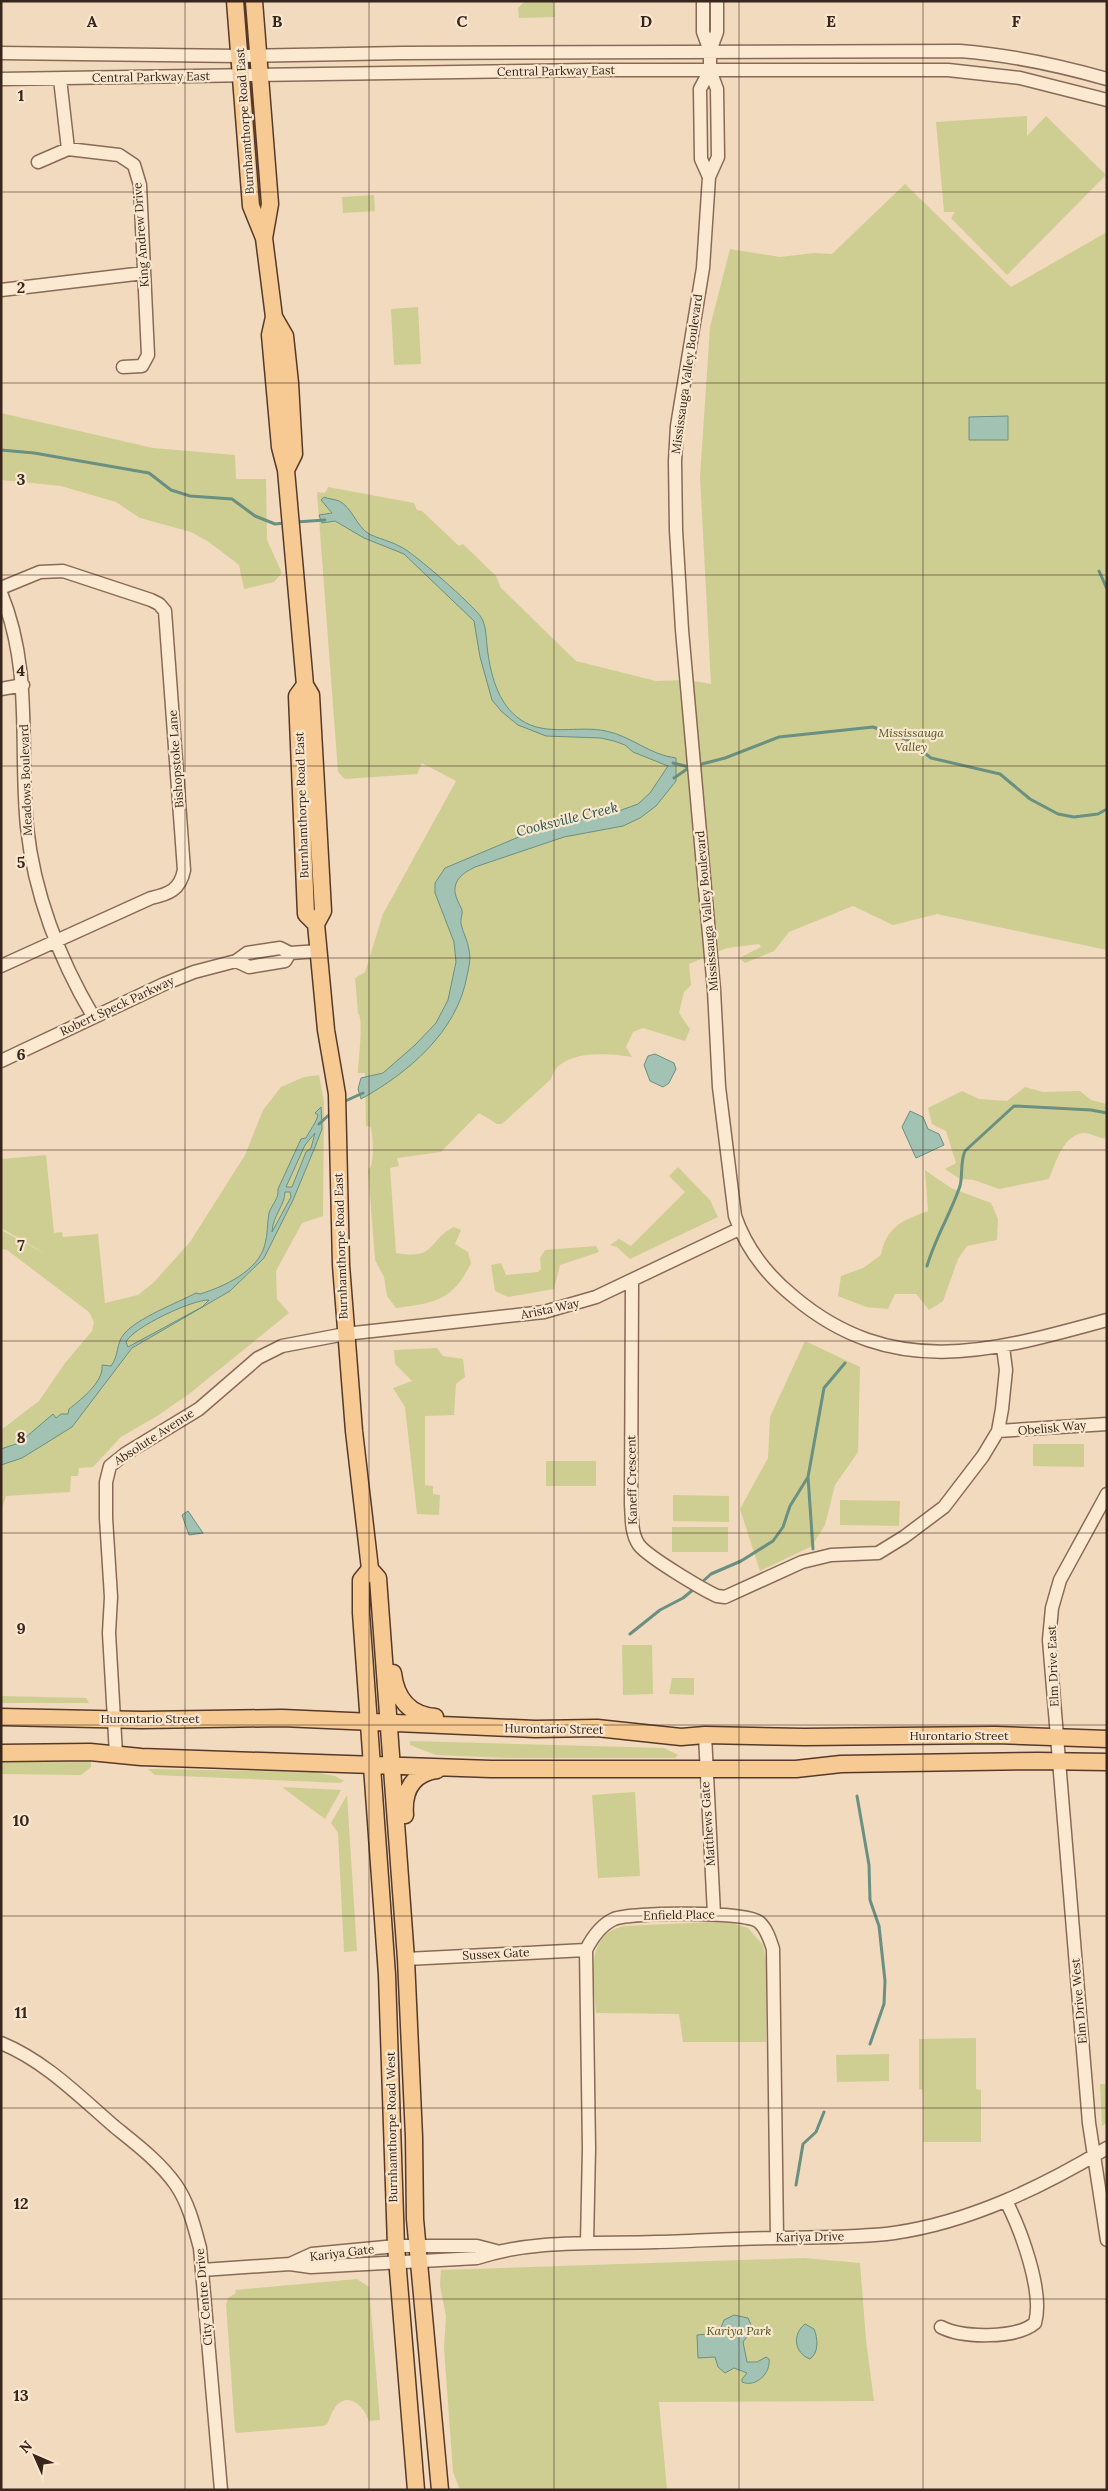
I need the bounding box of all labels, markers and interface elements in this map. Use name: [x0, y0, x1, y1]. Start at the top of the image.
text: A: [87, 11, 98, 31]
text: B: [272, 11, 283, 31]
text: C: [456, 11, 468, 31]
text: D: [640, 11, 652, 31]
text: E: [826, 11, 836, 31]
text: F: [1011, 11, 1021, 31]
street label: Burnhamthorpe Road East: [232, 47, 257, 195]
street label: Central Parkway East: [497, 62, 616, 79]
street label: Central Parkway East: [92, 68, 211, 85]
text: 1: [18, 85, 24, 105]
street label: King Andrew Drive: [129, 182, 152, 288]
text: 2: [17, 277, 25, 297]
street label: Mississauga Valley Boulevard: [668, 293, 705, 455]
text: 3: [17, 469, 26, 489]
text: 4: [17, 660, 26, 680]
street label: Bishopstoke Lane: [165, 709, 186, 808]
street label: Meadows Boulevard: [16, 724, 35, 836]
park label: Mississauga Valley: [878, 725, 944, 754]
street label: Burnhamthorpe Road East: [291, 731, 312, 879]
water label: Cooksville Creek: [514, 798, 620, 840]
street label: Mississauga Valley Boulevard: [692, 830, 721, 992]
text: 5: [17, 852, 26, 872]
street label: Robert Speck Parkway: [57, 972, 177, 1039]
text: 6: [16, 1044, 26, 1064]
street label: Burnhamthorpe Road East: [330, 1172, 351, 1320]
text: 7: [17, 1235, 25, 1255]
street label: Arista Way: [518, 1295, 581, 1322]
street label: Absolute Avenue: [110, 1405, 197, 1469]
street label: Obelisk Way: [1017, 1417, 1087, 1438]
text: 8: [16, 1427, 26, 1447]
street label: Kaneff Crescent: [623, 1435, 640, 1525]
text: 9: [16, 1618, 26, 1638]
street label: Elm Drive East: [1044, 1625, 1061, 1707]
street label: Hurontario Street: [100, 1711, 200, 1726]
street label: Hurontario Street: [504, 1720, 604, 1737]
street label: Hurontario Street: [909, 1728, 1009, 1743]
street label: Matthews Gate: [697, 1781, 718, 1867]
text: 10: [13, 1810, 29, 1830]
street label: Enfield Place: [643, 1906, 716, 1923]
street label: Sussex Gate: [462, 1944, 530, 1963]
street label: Elm Drive West: [1067, 1957, 1090, 2045]
text: 11: [15, 2002, 28, 2022]
street label: Burnhamthorpe Road West: [383, 2051, 400, 2203]
text: 12: [13, 2193, 29, 2213]
street label: Kariya Drive: [776, 2228, 845, 2245]
street label: Kariya Gate: [309, 2241, 376, 2264]
street label: City Centre Drive: [192, 2247, 215, 2346]
park label: Kariya Park: [707, 2323, 771, 2338]
text: 13: [13, 2385, 29, 2405]
north arrow: [10, 2431, 60, 2481]
text: N: [16, 2436, 36, 2457]

